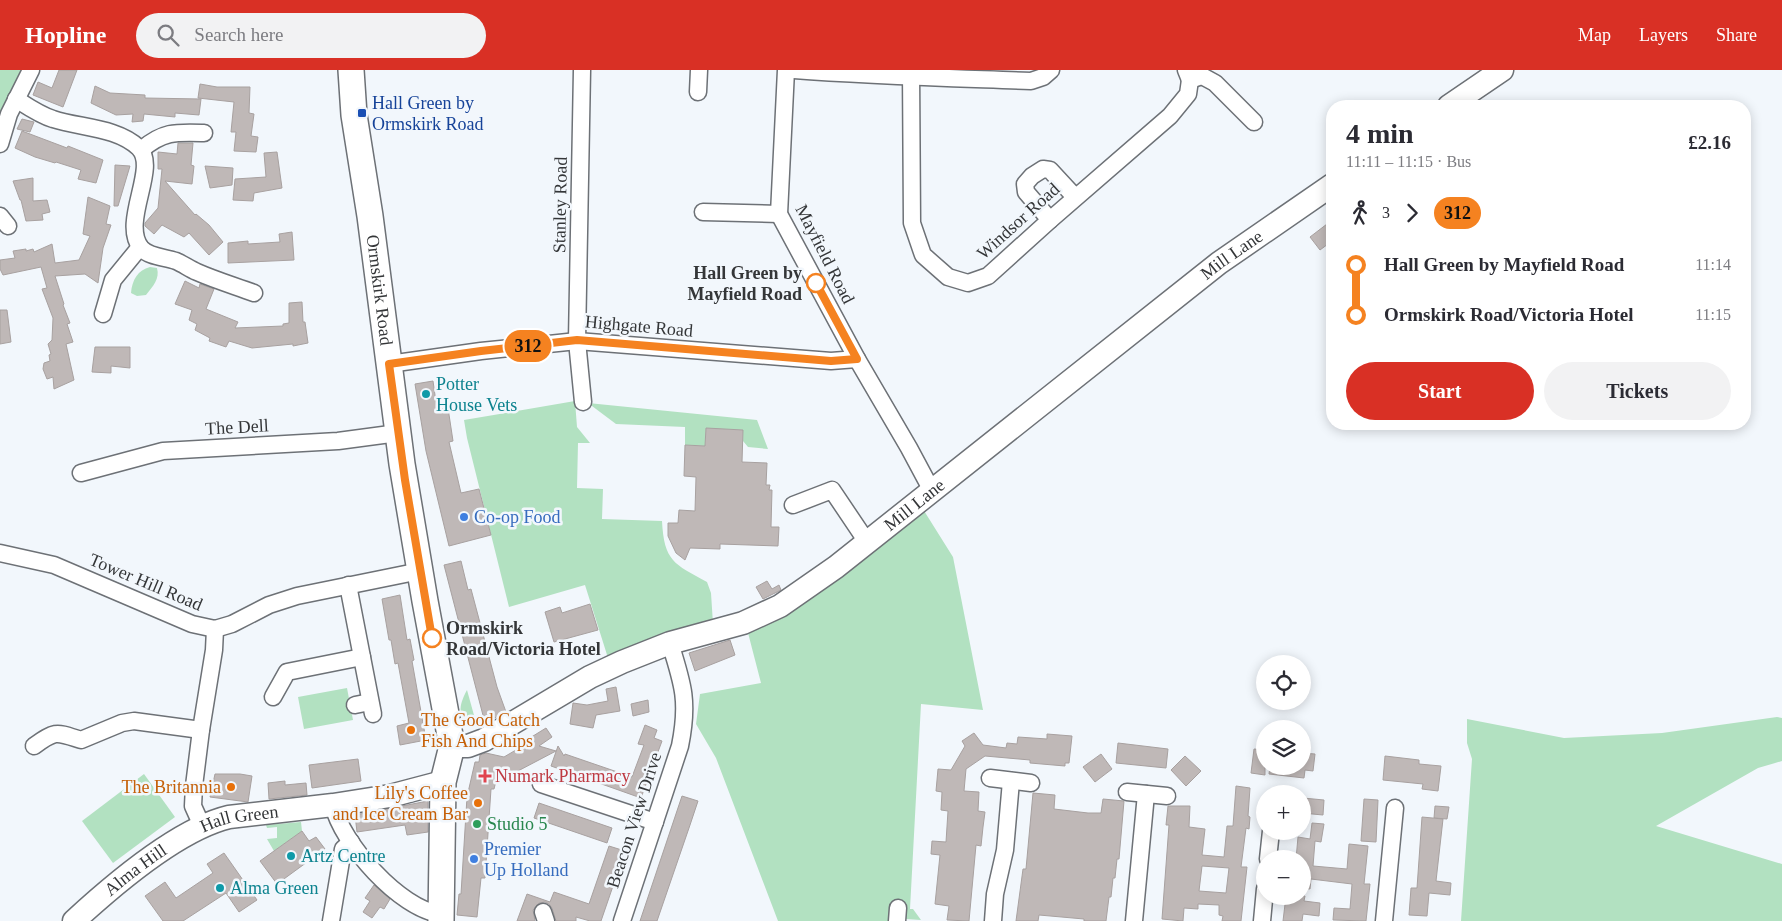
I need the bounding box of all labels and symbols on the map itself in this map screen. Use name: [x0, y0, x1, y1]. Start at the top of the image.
place label: Hall Green by Ormskirk Road: [372, 93, 484, 134]
marker: Hall Green by Ormskirk Road: [356, 107, 368, 119]
street label: Stanley Road: [549, 157, 571, 253]
street label: Windsor Road: [973, 179, 1063, 263]
street label: Mayfield Road: [791, 201, 859, 307]
street label: Mill Lane: [1197, 226, 1266, 284]
street label: Ormskirk Road: [362, 233, 397, 347]
place label: Hall Green by Mayfield Road: [688, 263, 802, 304]
marker: Hall Green by Mayfield Road: [806, 273, 826, 293]
street label: Highgate Road: [584, 311, 694, 341]
line badge: 312: [499, 330, 557, 362]
place label: Potter House Vets: [436, 374, 517, 415]
marker: Potter House Vets: [420, 388, 432, 400]
street label: The Dell: [205, 415, 269, 439]
street label: Mill Lane: [880, 475, 949, 535]
place label: Co-op Food: [474, 507, 561, 527]
marker: Co-op Food: [458, 511, 470, 523]
street label: Tower Hill Road: [87, 549, 205, 615]
place label: Ormskirk Road/Victoria Hotel: [446, 618, 601, 659]
marker: Ormskirk Road/Victoria Hotel: [422, 628, 442, 648]
place label: The Good Catch Fish And Chips: [421, 710, 540, 751]
marker: The Good Catch Fish And Chips: [405, 724, 417, 736]
street label: Beacon View Drive: [603, 750, 665, 890]
place label: Numark Pharmacy: [495, 766, 630, 786]
marker: Numark Pharmacy: [479, 770, 491, 782]
place label: The Britannia: [122, 777, 221, 797]
marker: The Britannia: [225, 781, 237, 793]
place label: Lily's Coffee and Ice Cream Bar: [333, 783, 468, 824]
marker: Lily's Coffee and Ice Cream Bar: [472, 797, 484, 809]
street label: Hall Green: [197, 801, 279, 836]
place label: Studio 5: [487, 814, 548, 834]
marker: Studio 5: [471, 818, 483, 830]
place label: Premier Up Holland: [484, 839, 569, 880]
street label: Alma Hill: [100, 840, 170, 900]
place label: Artz Centre: [301, 846, 385, 866]
marker: Artz Centre: [285, 850, 297, 862]
marker: Premier Up Holland: [468, 853, 480, 865]
place label: Alma Green: [230, 878, 318, 898]
marker: Alma Green: [214, 882, 226, 894]

